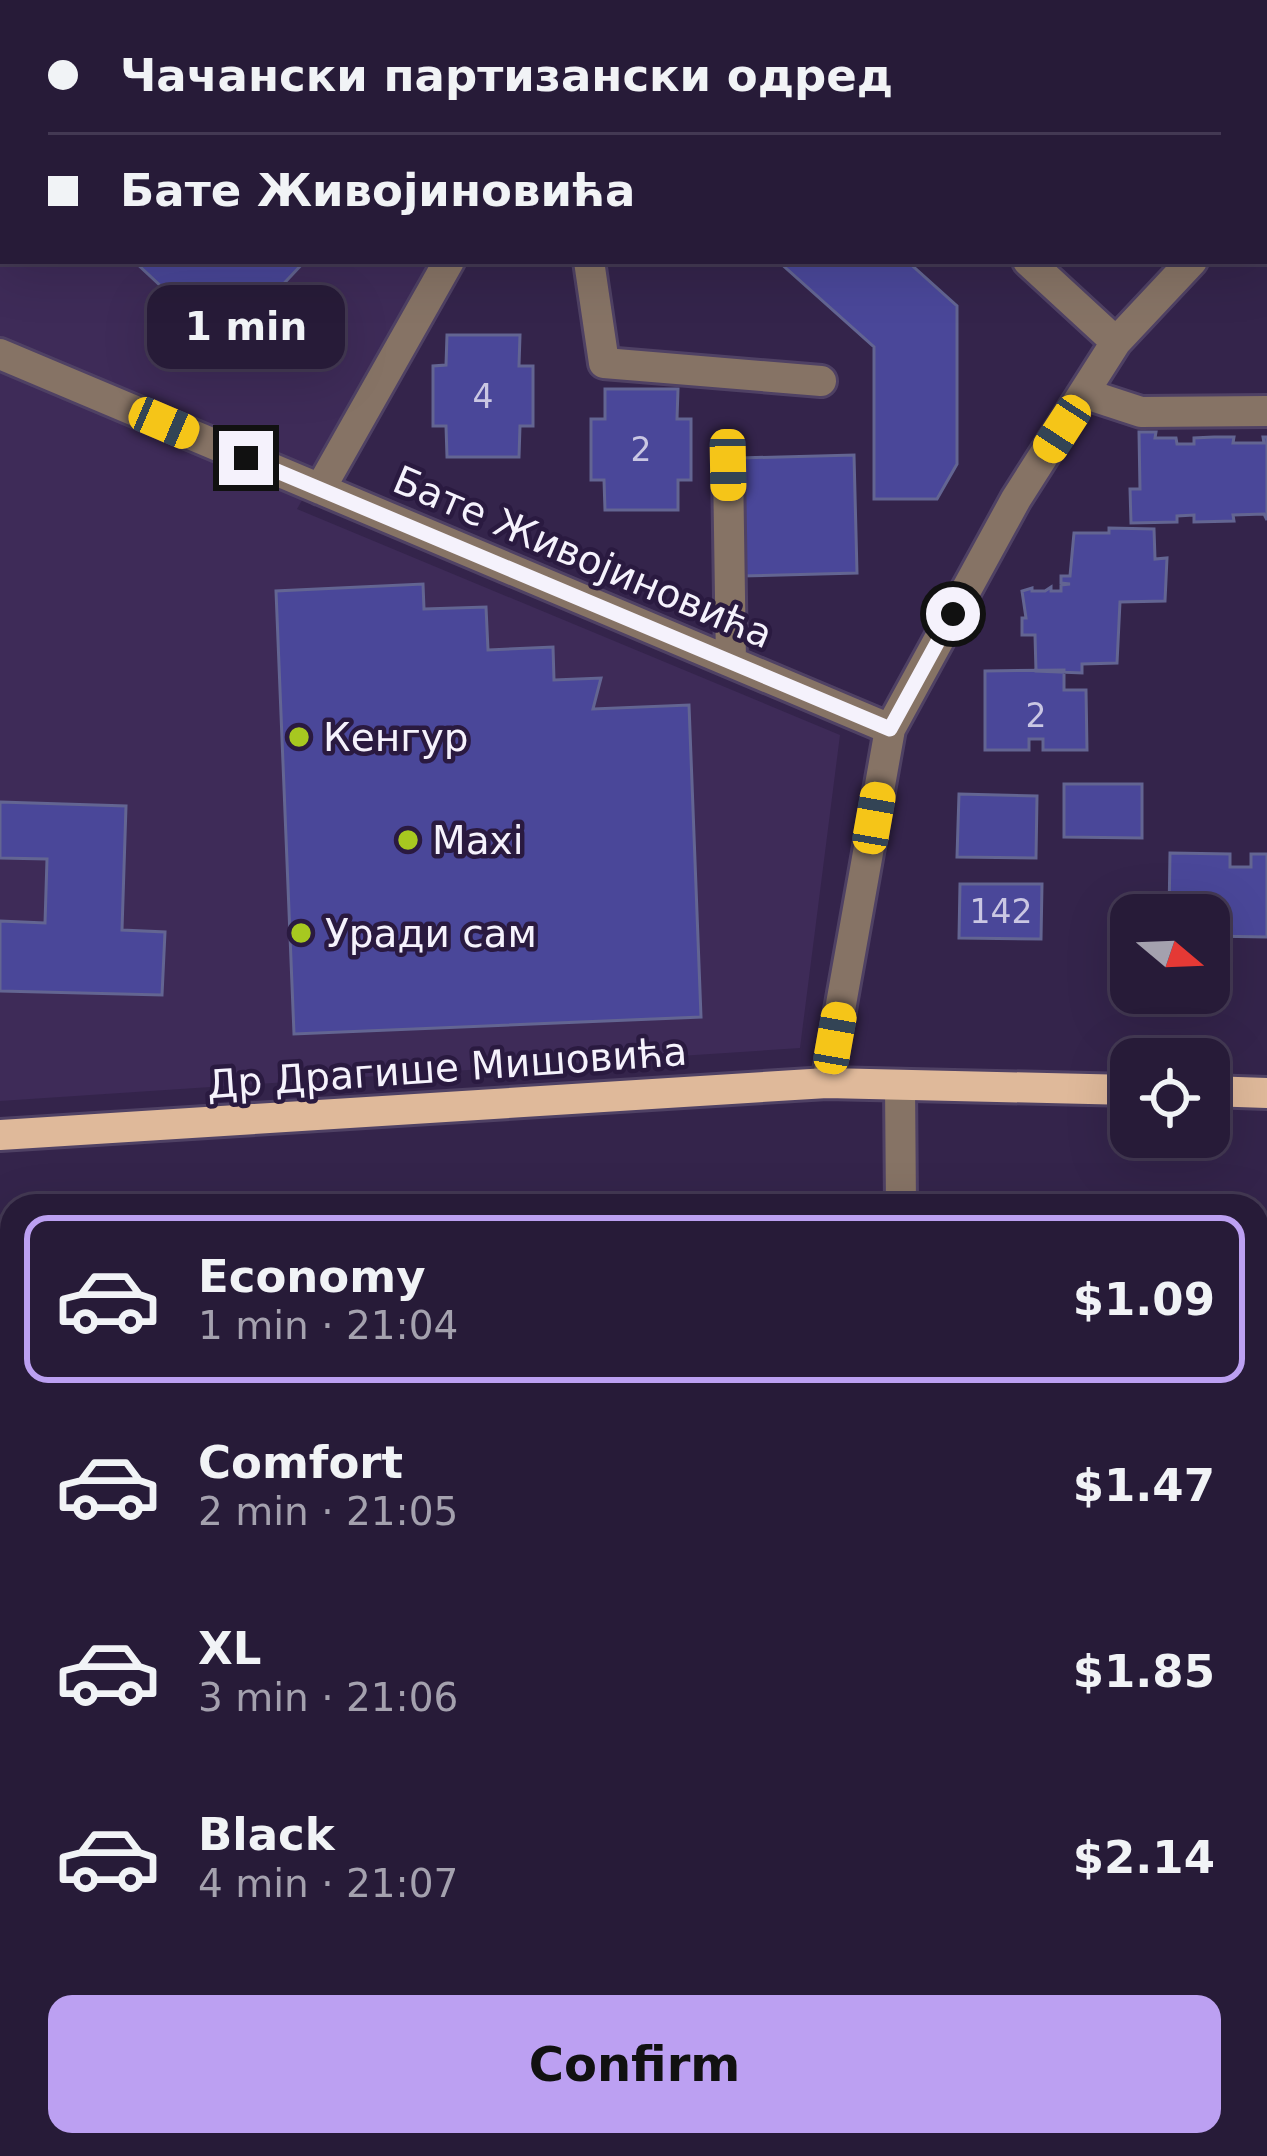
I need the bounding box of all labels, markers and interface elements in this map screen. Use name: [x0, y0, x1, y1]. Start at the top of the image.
text: Чачански партизански одред: [120, 49, 893, 102]
text: Бате Живојиновића: [120, 164, 635, 217]
callout: 1 min: [147, 284, 345, 368]
text: 1 min: [185, 304, 307, 349]
house number: 4: [473, 377, 494, 416]
car: [1027, 389, 1097, 469]
car: [124, 392, 204, 454]
car: [709, 429, 747, 501]
house number: 2: [631, 430, 652, 469]
route end: [219, 431, 273, 485]
street label: Бате Живојиновића: [387, 457, 779, 657]
route start: [926, 587, 980, 641]
house number: 2: [1026, 696, 1047, 735]
place label: Кенгур: [323, 715, 469, 760]
marker: Кенгур: [286, 724, 312, 750]
car: [850, 779, 898, 857]
place label: Maxi: [432, 818, 523, 863]
marker: Maxi: [395, 827, 421, 853]
house number: 142: [970, 892, 1033, 931]
north arrow: [1110, 894, 1230, 1014]
map controls: [1110, 894, 1230, 1158]
place label: Уради сам: [325, 911, 537, 956]
marker: Уради сам: [288, 920, 314, 946]
car: [811, 999, 859, 1077]
street label: Др Драгише Мишовића: [206, 1029, 688, 1107]
button: locate: [1110, 1038, 1230, 1158]
icon: car: [54, 1245, 162, 1353]
text: Economy: [198, 1250, 426, 1303]
text: $1.09: [1073, 1273, 1215, 1326]
text: 1 min · 21:04: [198, 1303, 458, 1348]
icon: car: [54, 1431, 162, 1539]
text: Comfort: [198, 1436, 403, 1489]
text: $1.47: [1073, 1459, 1215, 1512]
text: 2 min · 21:05: [198, 1489, 458, 1534]
icon: car: [54, 1617, 162, 1725]
text: XL: [198, 1622, 261, 1675]
text: $1.85: [1073, 1645, 1215, 1698]
text: 3 min · 21:06: [198, 1675, 458, 1720]
icon: car: [54, 1803, 162, 1911]
text: Black: [198, 1808, 335, 1861]
text: $2.14: [1073, 1831, 1215, 1884]
text: 4 min · 21:07: [198, 1861, 458, 1906]
button: Confirm: [48, 1995, 1221, 2133]

